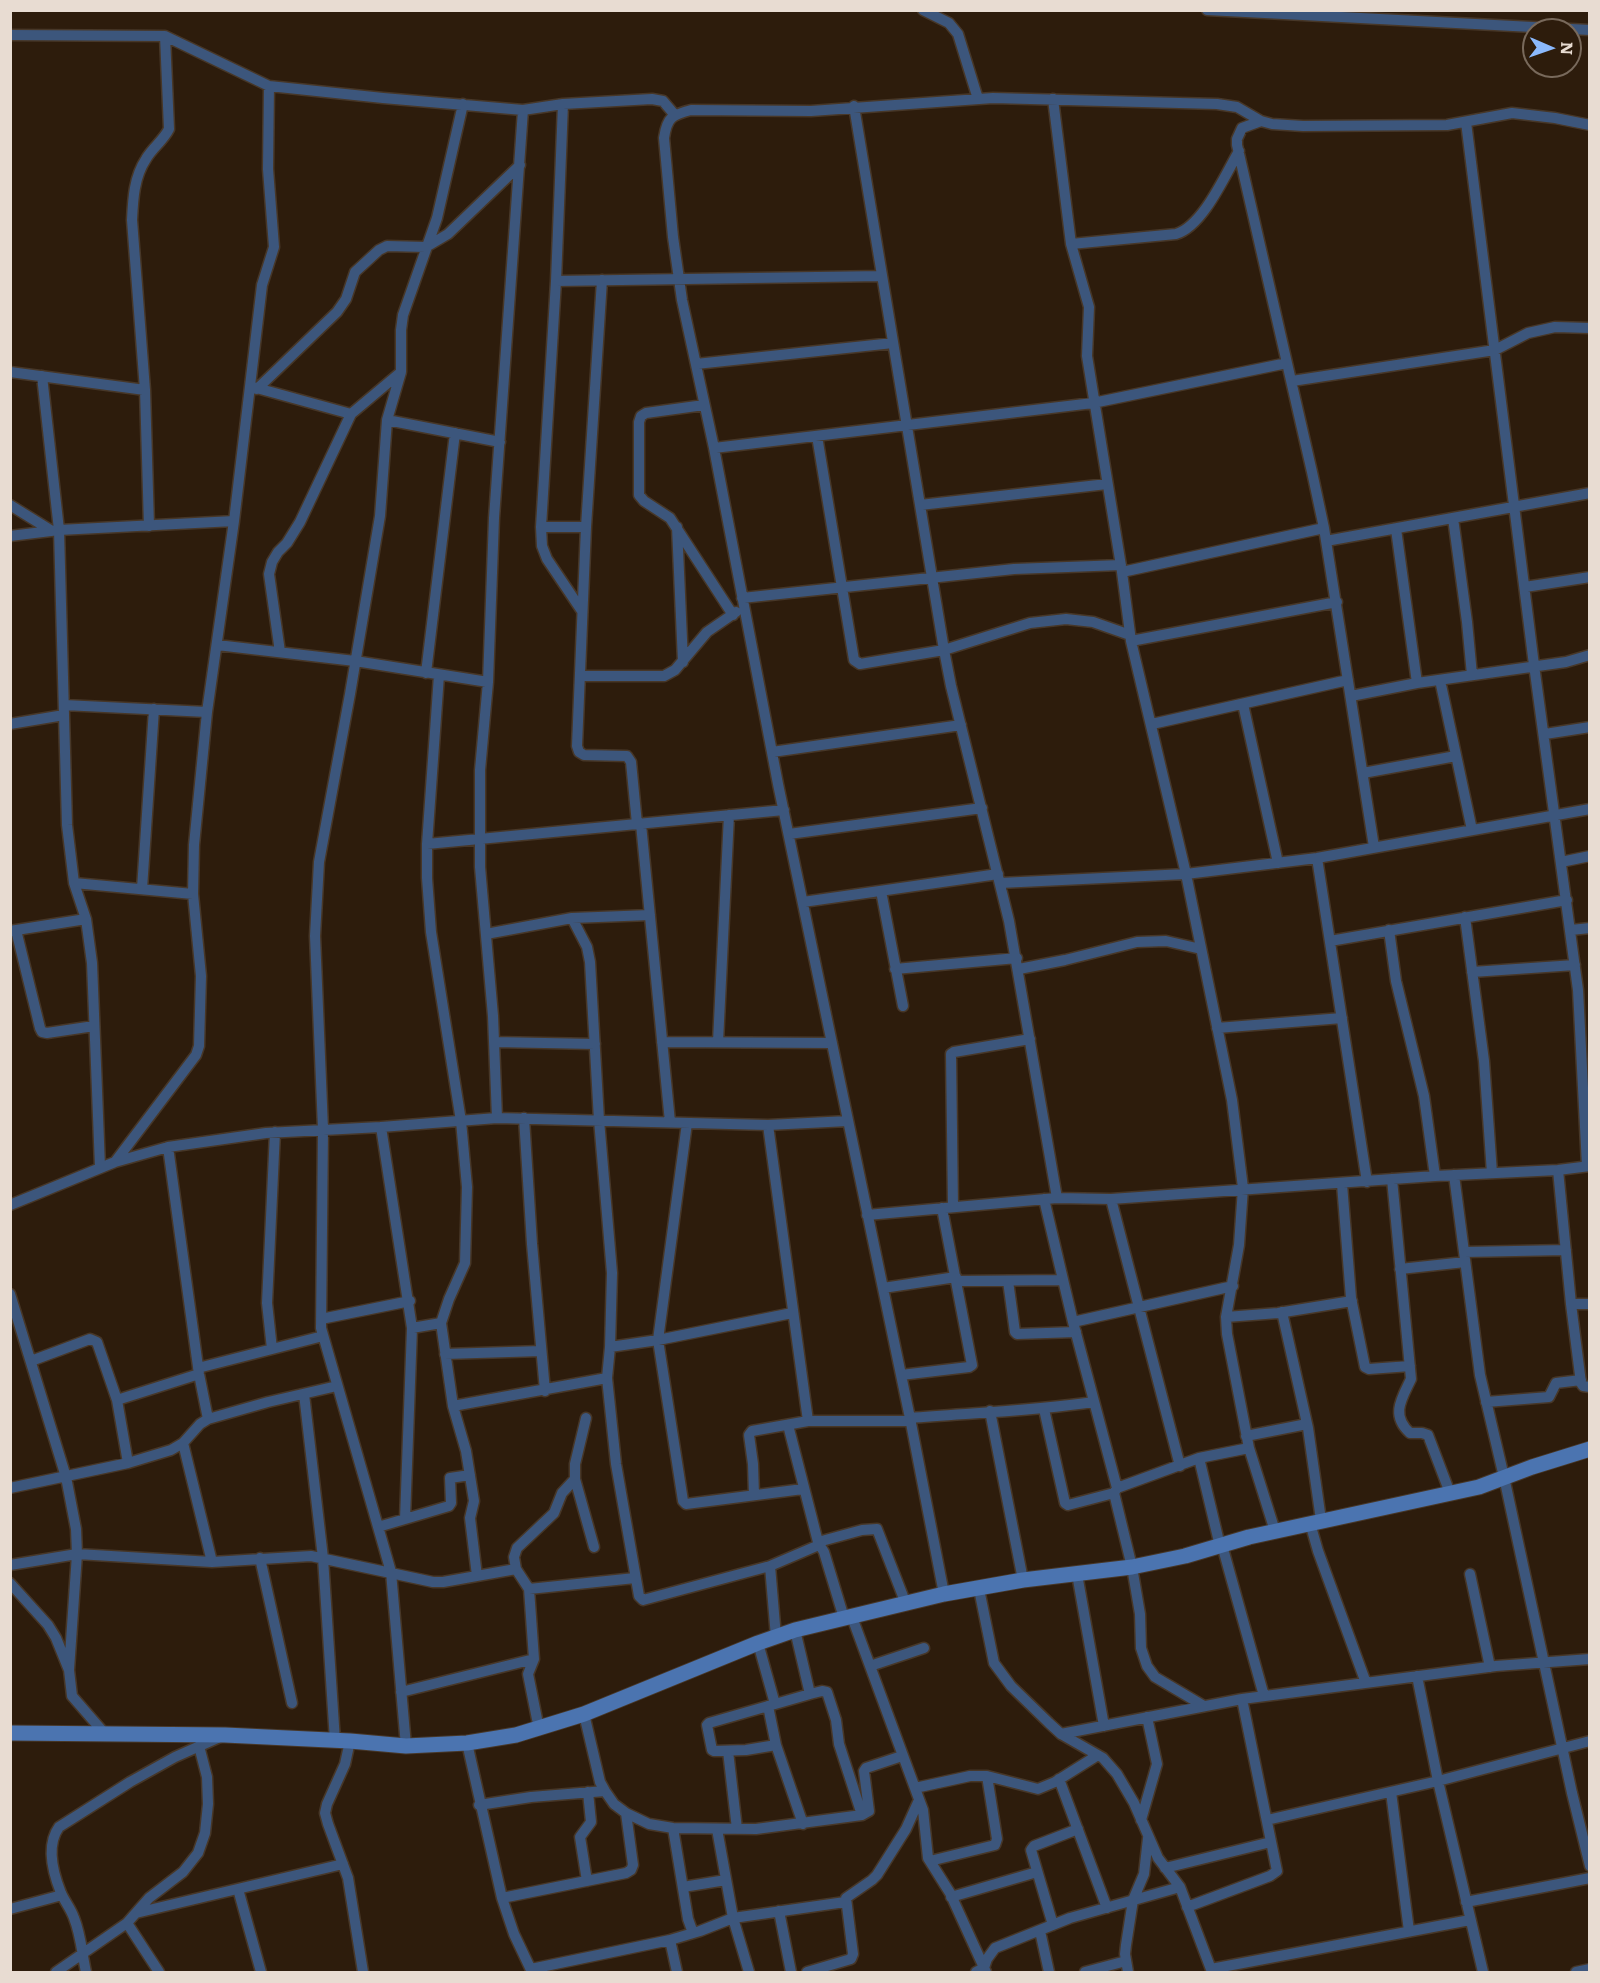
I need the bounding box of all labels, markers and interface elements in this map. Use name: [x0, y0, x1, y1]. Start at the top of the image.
north arrow: [1522, 18, 1582, 78]
text: N: [1556, 41, 1580, 56]

